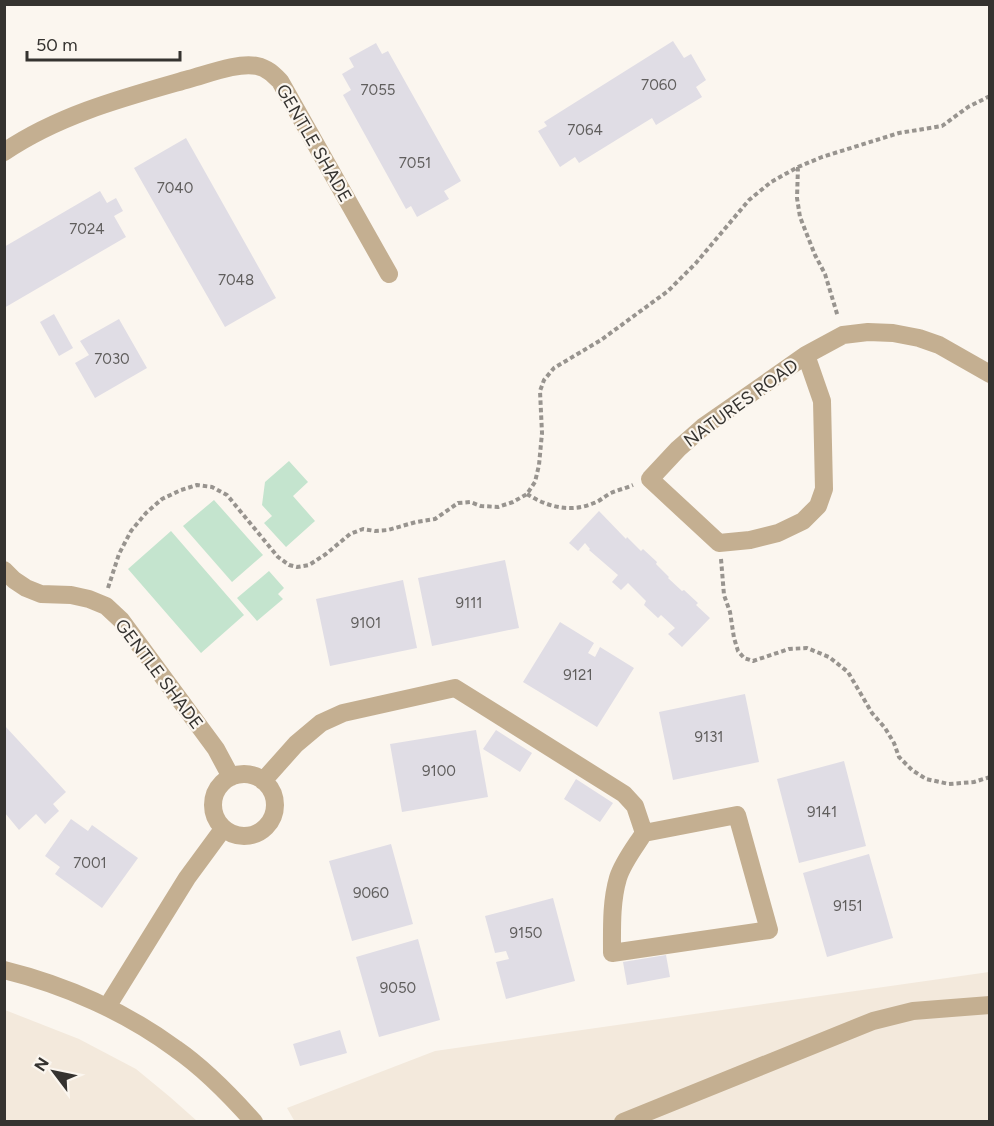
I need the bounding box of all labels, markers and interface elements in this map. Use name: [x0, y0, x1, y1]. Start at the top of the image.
scale bar: [27, 24, 180, 62]
text: 50 m: [36, 34, 78, 56]
house number: 7060: [641, 76, 677, 94]
street label: GENTLE SHADE: [271, 80, 357, 206]
house number: 7055: [361, 81, 395, 99]
house number: 7064: [567, 121, 603, 139]
house number: 7051: [399, 154, 431, 172]
house number: 7040: [157, 179, 193, 197]
house number: 7024: [69, 220, 105, 238]
house number: 7048: [218, 271, 254, 289]
house number: 7030: [94, 350, 130, 368]
street label: NATURES ROAD: [680, 354, 802, 452]
house number: 9111: [455, 594, 483, 612]
street label: GENTLE SHADE: [110, 614, 208, 734]
house number: 9101: [351, 614, 381, 632]
house number: 9121: [563, 666, 593, 684]
house number: 9131: [694, 728, 724, 746]
house number: 9100: [422, 762, 456, 780]
house number: 9141: [807, 803, 837, 821]
house number: 7001: [73, 854, 107, 872]
house number: 9060: [353, 884, 389, 902]
house number: 9151: [833, 897, 863, 915]
house number: 9150: [510, 924, 542, 942]
house number: 9050: [380, 979, 416, 997]
north arrow: [24, 1042, 84, 1102]
text: N: [30, 1054, 53, 1075]

